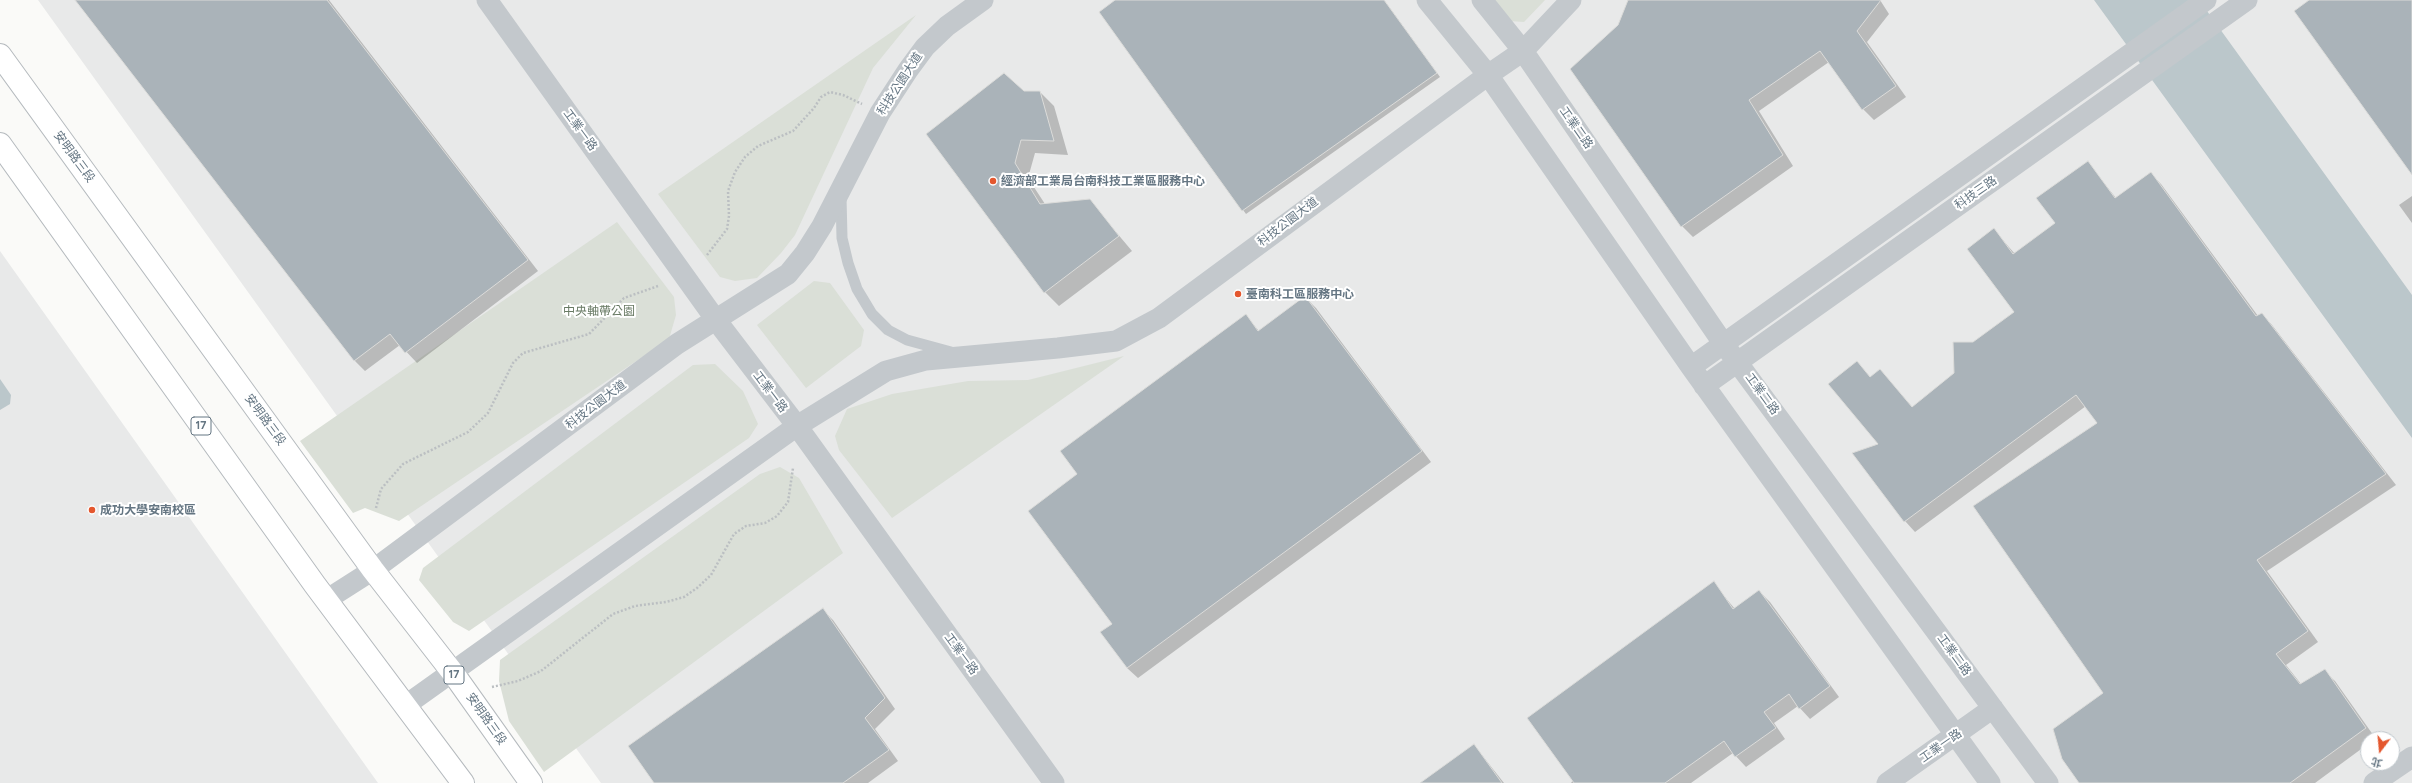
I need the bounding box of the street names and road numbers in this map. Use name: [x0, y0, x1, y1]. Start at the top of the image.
street label: 科技公園大道: [874, 50, 926, 118]
street label: 工業二路: [1556, 104, 1596, 152]
street label: 工業一路: [560, 106, 600, 154]
street label: 安明路三段: [51, 128, 97, 186]
street label: 科技三路: [1952, 173, 2000, 213]
street label: 科技公園大道: [1255, 195, 1321, 249]
street label: 工業一路: [750, 368, 790, 416]
street label: 工業二路: [1742, 370, 1782, 418]
street label: 科技公園大道: [563, 378, 629, 432]
street label: 安明路三段: [242, 391, 288, 449]
road number: 17: [191, 417, 211, 435]
street label: 工業一路: [941, 630, 981, 678]
street label: 工業二路: [1934, 631, 1974, 679]
road number: 17: [444, 666, 464, 684]
street label: 安明路三段: [463, 690, 509, 748]
street label: 工業一路: [1917, 726, 1965, 766]

